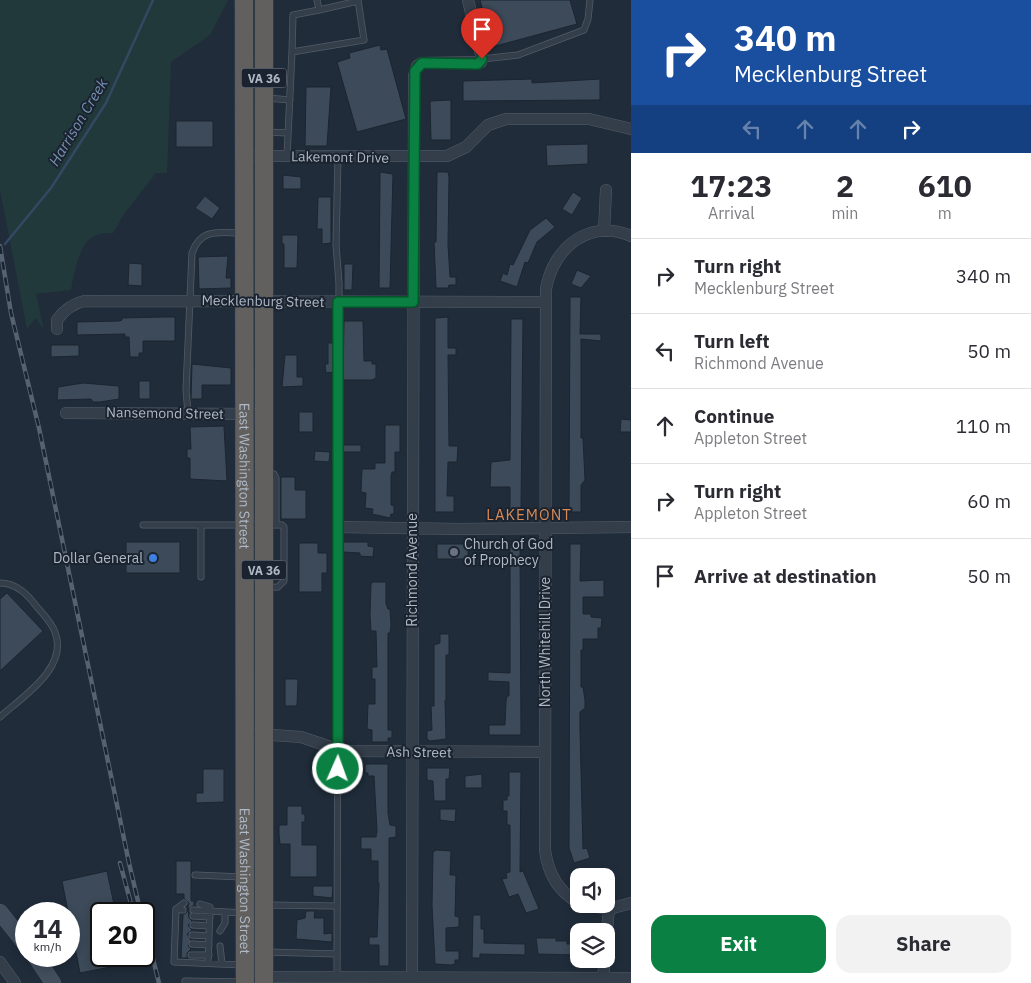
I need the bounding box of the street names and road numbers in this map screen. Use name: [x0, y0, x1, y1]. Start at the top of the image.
road number: VA 36: [242, 68, 286, 88]
street label: Lakemont Drive: [291, 147, 389, 167]
street label: Mecklenburg Street: [201, 291, 325, 311]
street label: Nansemond Street: [106, 403, 224, 423]
street label: East Washington Street: [235, 403, 254, 549]
street label: Richmond Avenue: [403, 513, 421, 627]
road number: VA 36: [242, 560, 286, 580]
street label: North Whitehill Drive: [536, 577, 554, 707]
street label: Ash Street: [386, 742, 452, 762]
street label: East Washington Street: [236, 808, 254, 954]

